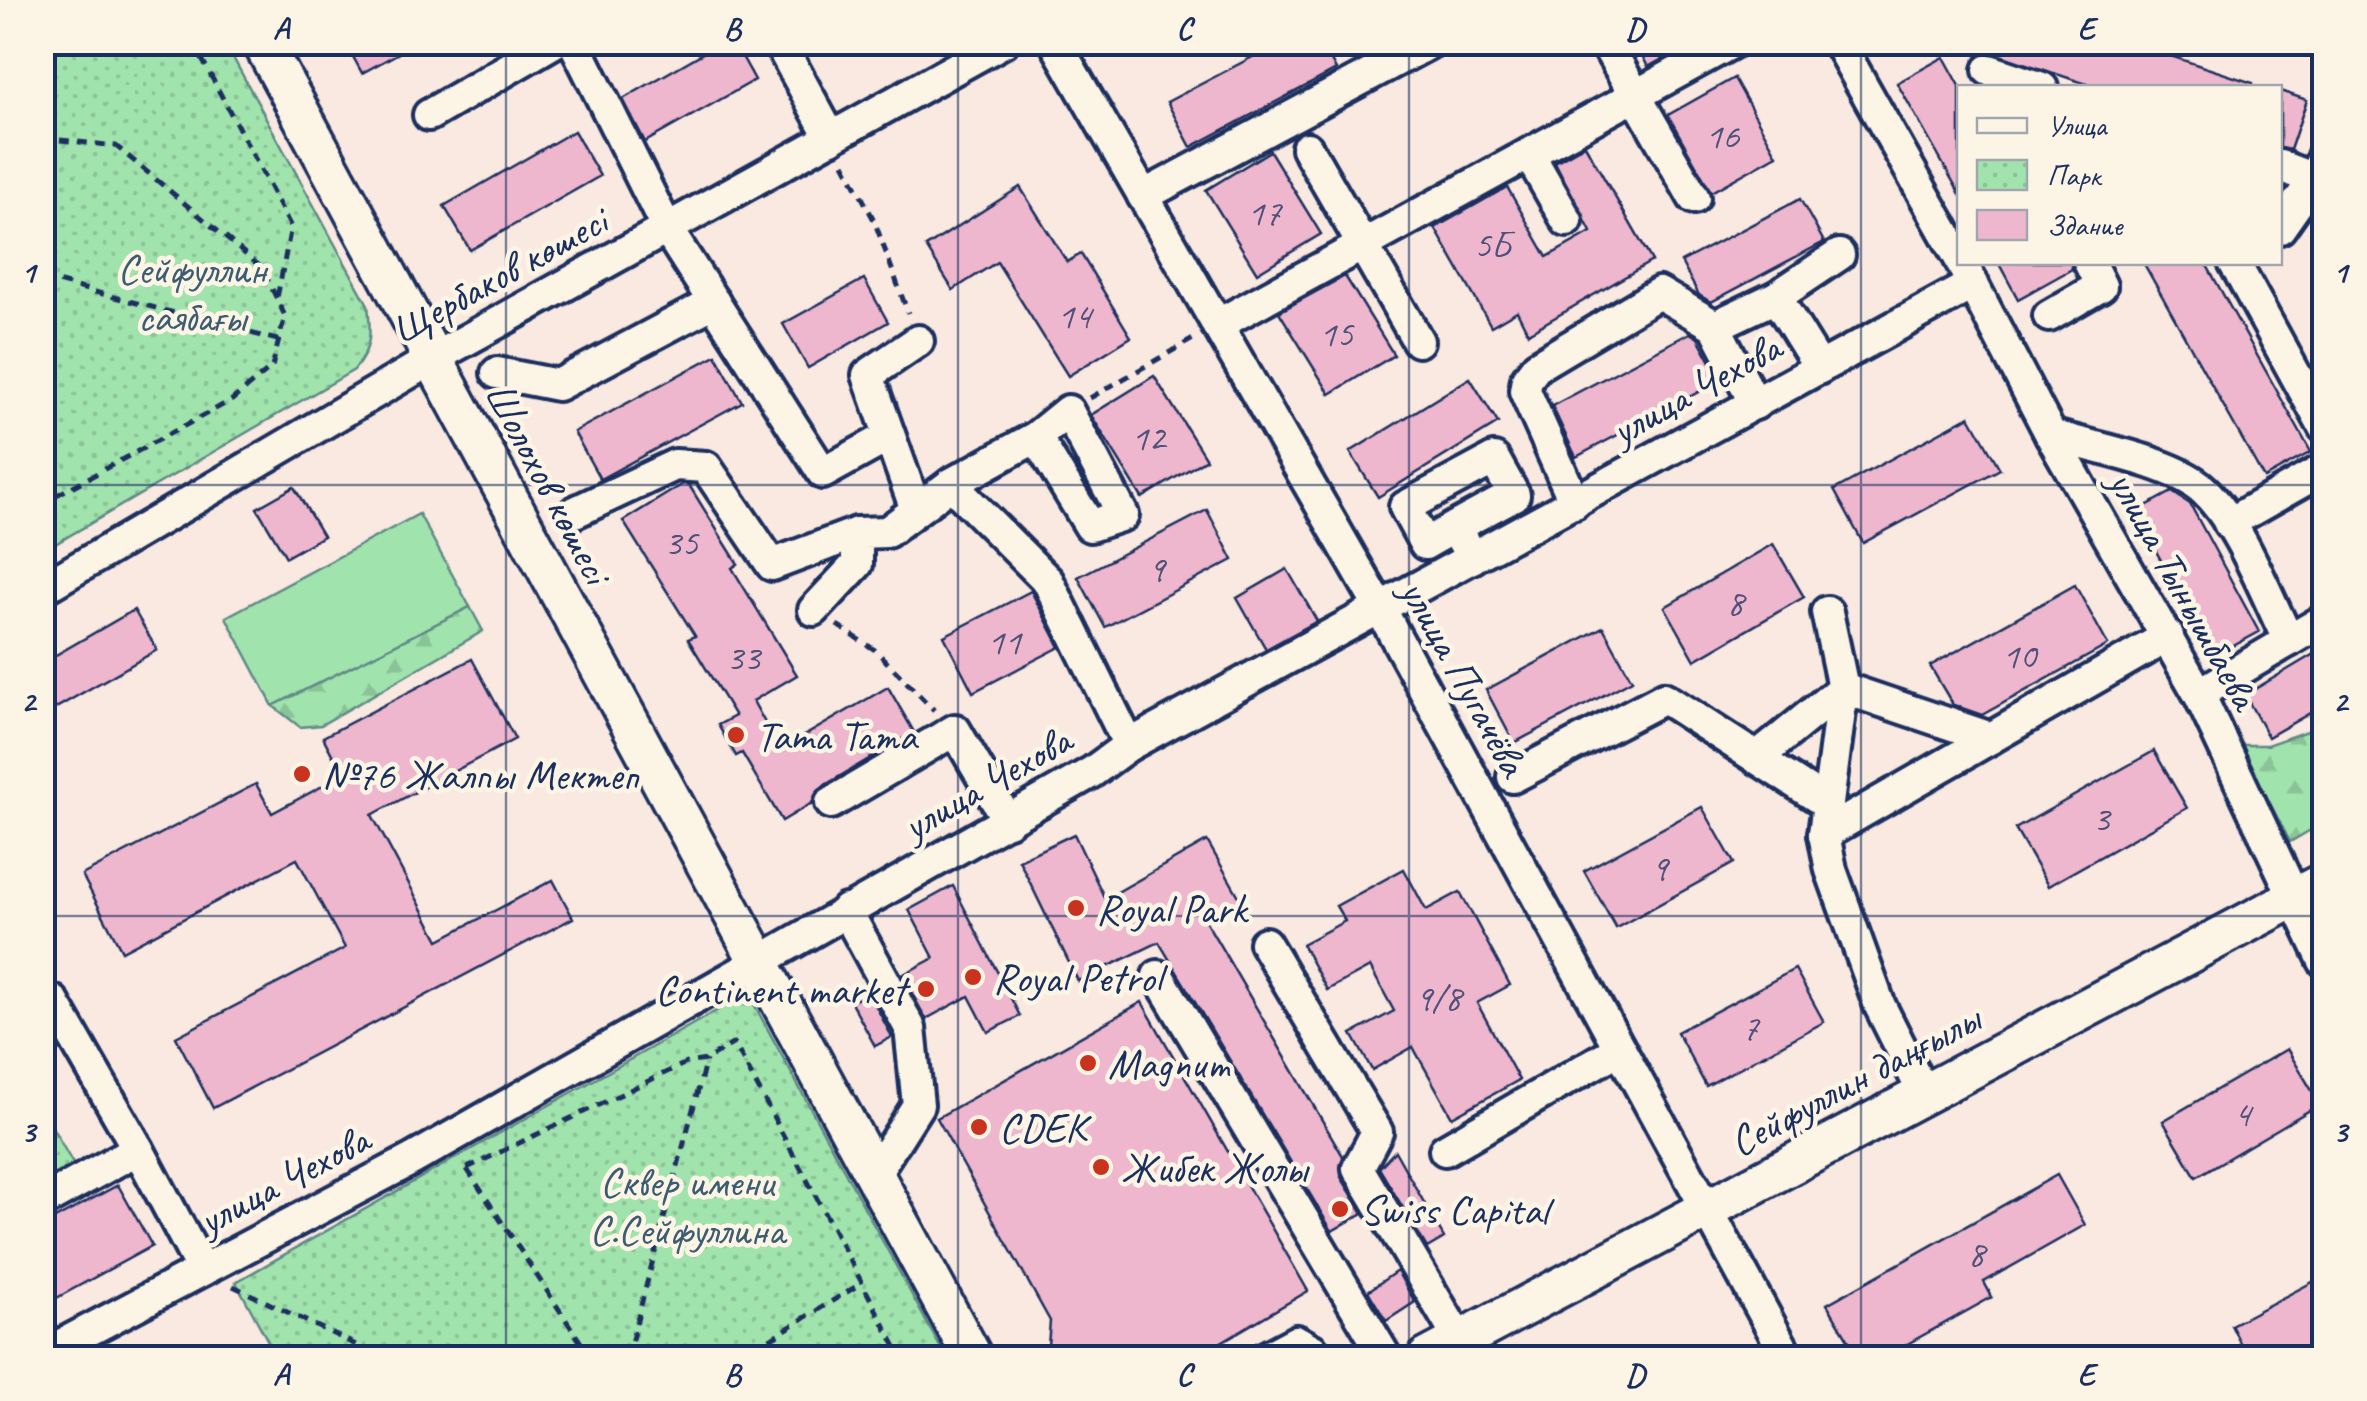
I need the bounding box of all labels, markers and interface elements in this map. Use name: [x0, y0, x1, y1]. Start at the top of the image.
text: A: [273, 8, 292, 49]
text: B: [724, 8, 743, 49]
text: C: [1176, 8, 1196, 49]
text: D: [1626, 8, 1648, 49]
text: E: [2077, 8, 2099, 49]
legend: [1957, 85, 2282, 265]
text: Улица: [2047, 106, 2108, 144]
house number: 16: [1705, 112, 1741, 159]
text: Парк: [2047, 156, 2103, 194]
house number: 17: [1247, 189, 1283, 236]
street label: Щербаков көшесі: [383, 192, 621, 356]
text: Здание: [2047, 206, 2124, 244]
house number: 5Б: [1474, 221, 1516, 268]
park label: Сейфуллин саябағы: [117, 243, 269, 344]
text: 1: [21, 251, 39, 292]
text: 1: [2333, 251, 2351, 292]
house number: 14: [1057, 292, 1095, 339]
house number: 15: [1319, 310, 1355, 357]
street label: улица Чехова: [1599, 319, 1793, 459]
street label: Шолохов көшесі: [472, 373, 625, 597]
house number: 12: [1131, 414, 1168, 461]
street label: улица Тынышбаева: [2095, 458, 2273, 722]
house number: 35: [664, 519, 700, 566]
house number: 9: [1147, 545, 1167, 592]
street label: улица Пугачёва: [1386, 567, 1541, 788]
house number: 8: [1726, 579, 1747, 626]
house number: 11: [987, 618, 1023, 665]
house number: 10: [2002, 632, 2039, 679]
house number: 33: [726, 634, 763, 681]
text: 2: [21, 681, 38, 722]
text: 2: [2333, 681, 2350, 722]
place label: Tama Tama: [756, 710, 919, 763]
street label: улица Чехова: [891, 712, 1084, 854]
marker: Tama Tama: [725, 724, 747, 746]
place label: №76 Жалпы Мектеп: [322, 749, 640, 802]
marker: №76 Жалпы Мектеп: [291, 763, 313, 785]
house number: 3: [2092, 795, 2112, 842]
house number: 9: [1650, 844, 1670, 891]
place label: Royal Park: [1096, 883, 1250, 936]
marker: Royal Park: [1065, 897, 1087, 919]
place label: Royal Petrol: [993, 952, 1168, 1005]
place label: Continent market: [655, 964, 911, 1017]
marker: Royal Petrol: [962, 966, 984, 988]
house number: 9/8: [1415, 974, 1465, 1021]
marker: Continent market: [915, 978, 937, 1000]
street label: Сейфуллин даңғылы: [1720, 991, 1992, 1169]
house number: 7: [1741, 1004, 1760, 1051]
place label: Magnum: [1108, 1038, 1231, 1091]
marker: Magnum: [1077, 1052, 1099, 1074]
house number: 4: [2233, 1090, 2254, 1137]
place label: CDEK: [999, 1102, 1092, 1155]
text: 3: [21, 1111, 38, 1152]
text: 3: [2333, 1111, 2350, 1152]
street label: улица Чехова: [187, 1112, 381, 1249]
marker: CDEK: [968, 1116, 990, 1138]
place label: Жибек Жолы: [1121, 1142, 1310, 1195]
park label: Сквер имени С.Сейфуллина: [589, 1156, 788, 1257]
marker: Жибек Жолы: [1090, 1156, 1112, 1178]
place label: Swiss Capital: [1360, 1184, 1555, 1237]
marker: Swiss Capital: [1329, 1198, 1351, 1220]
house number: 8: [1967, 1230, 1988, 1277]
text: A: [273, 1354, 292, 1395]
text: B: [724, 1354, 743, 1395]
text: C: [1176, 1354, 1196, 1395]
text: D: [1626, 1354, 1648, 1395]
text: E: [2077, 1354, 2099, 1395]

